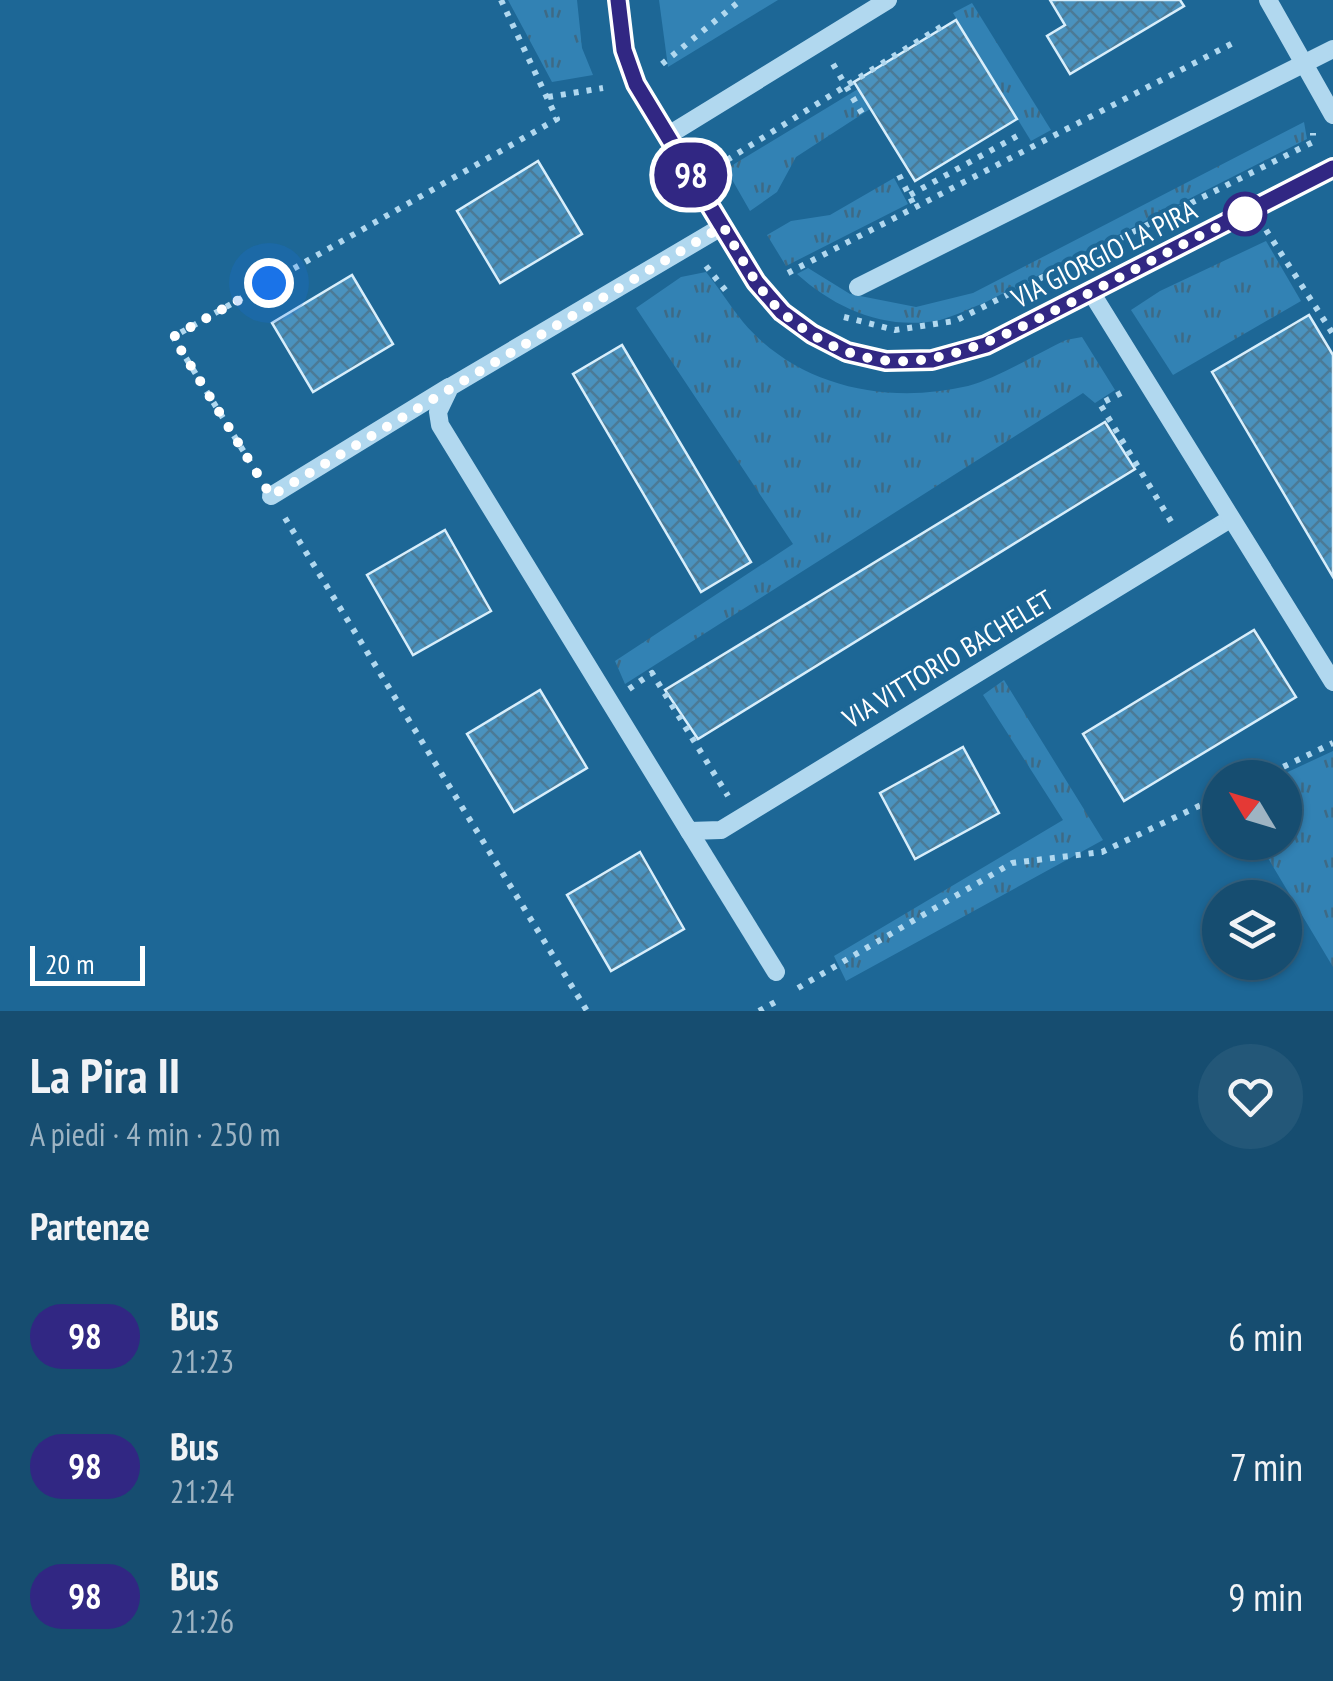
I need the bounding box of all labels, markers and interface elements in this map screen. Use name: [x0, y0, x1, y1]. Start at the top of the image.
line badge: 98: [646, 142, 736, 208]
text: 98: [674, 152, 708, 198]
street label: VIA GIORGIO LA PIRA: [1004, 191, 1203, 317]
unlabelled marker: [1224, 193, 1266, 235]
your location: [244, 258, 294, 308]
street label: VIA VITTORIO BACHELET: [835, 581, 1060, 737]
north arrow: [1202, 760, 1302, 860]
map controls: [1202, 760, 1302, 980]
button: layers: [1202, 880, 1302, 980]
scale bar: [30, 941, 145, 986]
text: 20 m: [45, 945, 94, 982]
text: La Pira II: [30, 1044, 180, 1106]
button: heart: [1198, 1044, 1303, 1149]
text: A piedi · 4 min · 250 m: [30, 1113, 280, 1155]
text: Partenze: [30, 1201, 150, 1250]
text: Bus: [170, 1291, 219, 1340]
text: 6 min: [1228, 1312, 1303, 1361]
text: 98: [68, 1313, 102, 1359]
text: 21:23: [170, 1340, 234, 1382]
text: Bus: [170, 1421, 219, 1470]
text: 7 min: [1230, 1442, 1303, 1491]
text: 98: [68, 1443, 102, 1489]
text: 21:24: [170, 1470, 234, 1512]
text: Bus: [170, 1551, 219, 1600]
text: 9 min: [1228, 1572, 1303, 1621]
text: 98: [68, 1573, 102, 1619]
text: 21:26: [170, 1600, 234, 1642]

